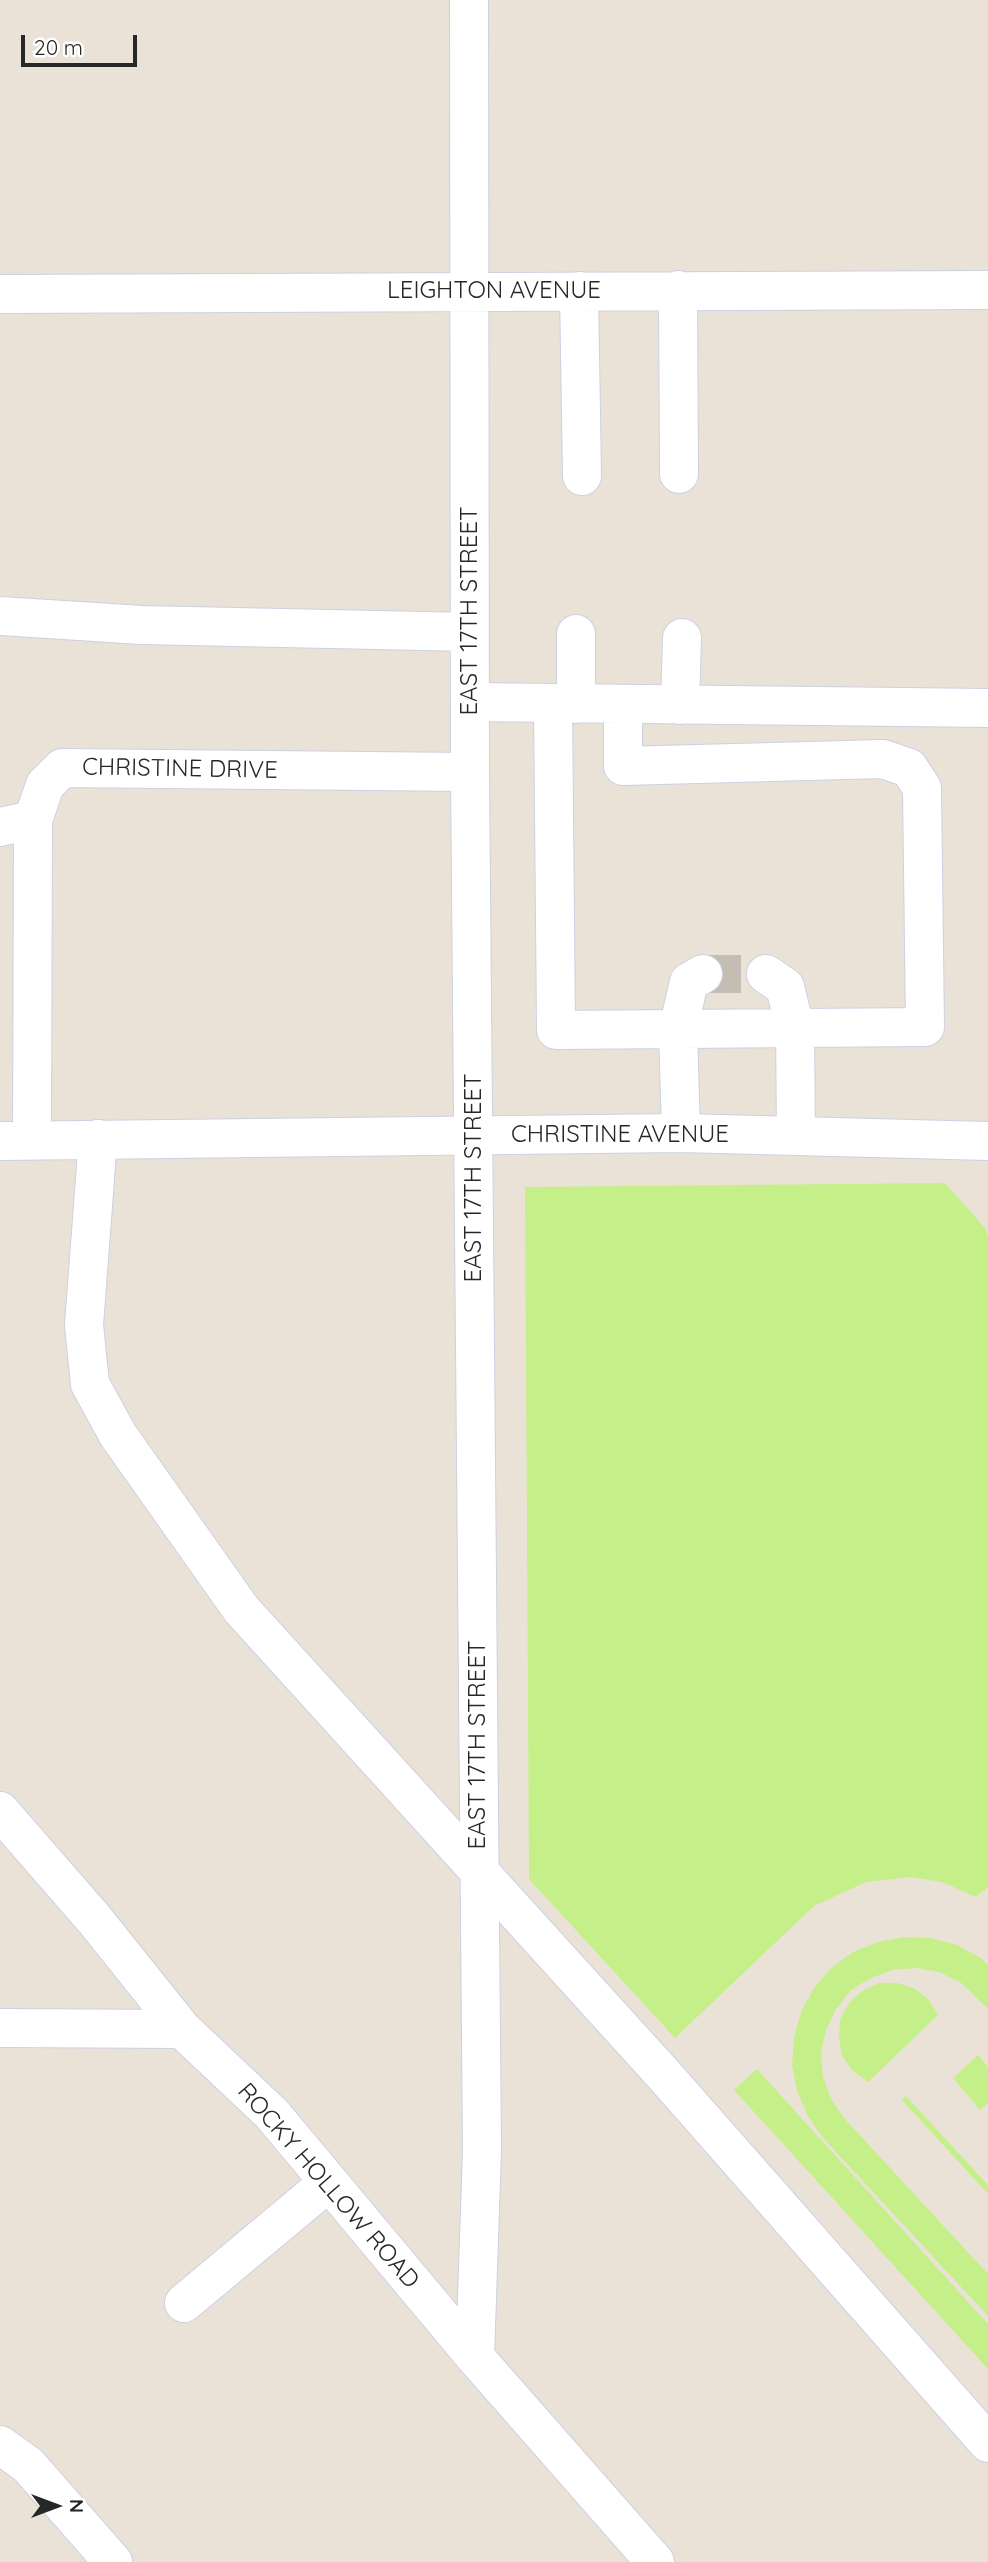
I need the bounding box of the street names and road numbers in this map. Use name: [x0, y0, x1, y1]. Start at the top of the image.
street label: LEIGHTON AVENUE: [387, 277, 601, 305]
street label: EAST 17TH STREET: [456, 506, 484, 716]
street label: CHRISTINE DRIVE: [82, 753, 278, 785]
street label: EAST 17TH STREET: [460, 1073, 488, 1283]
street label: CHRISTINE AVENUE: [511, 1121, 729, 1149]
street label: EAST 17TH STREET: [464, 1640, 492, 1850]
street label: ROCKY HOLLOW ROAD: [231, 2078, 425, 2294]

